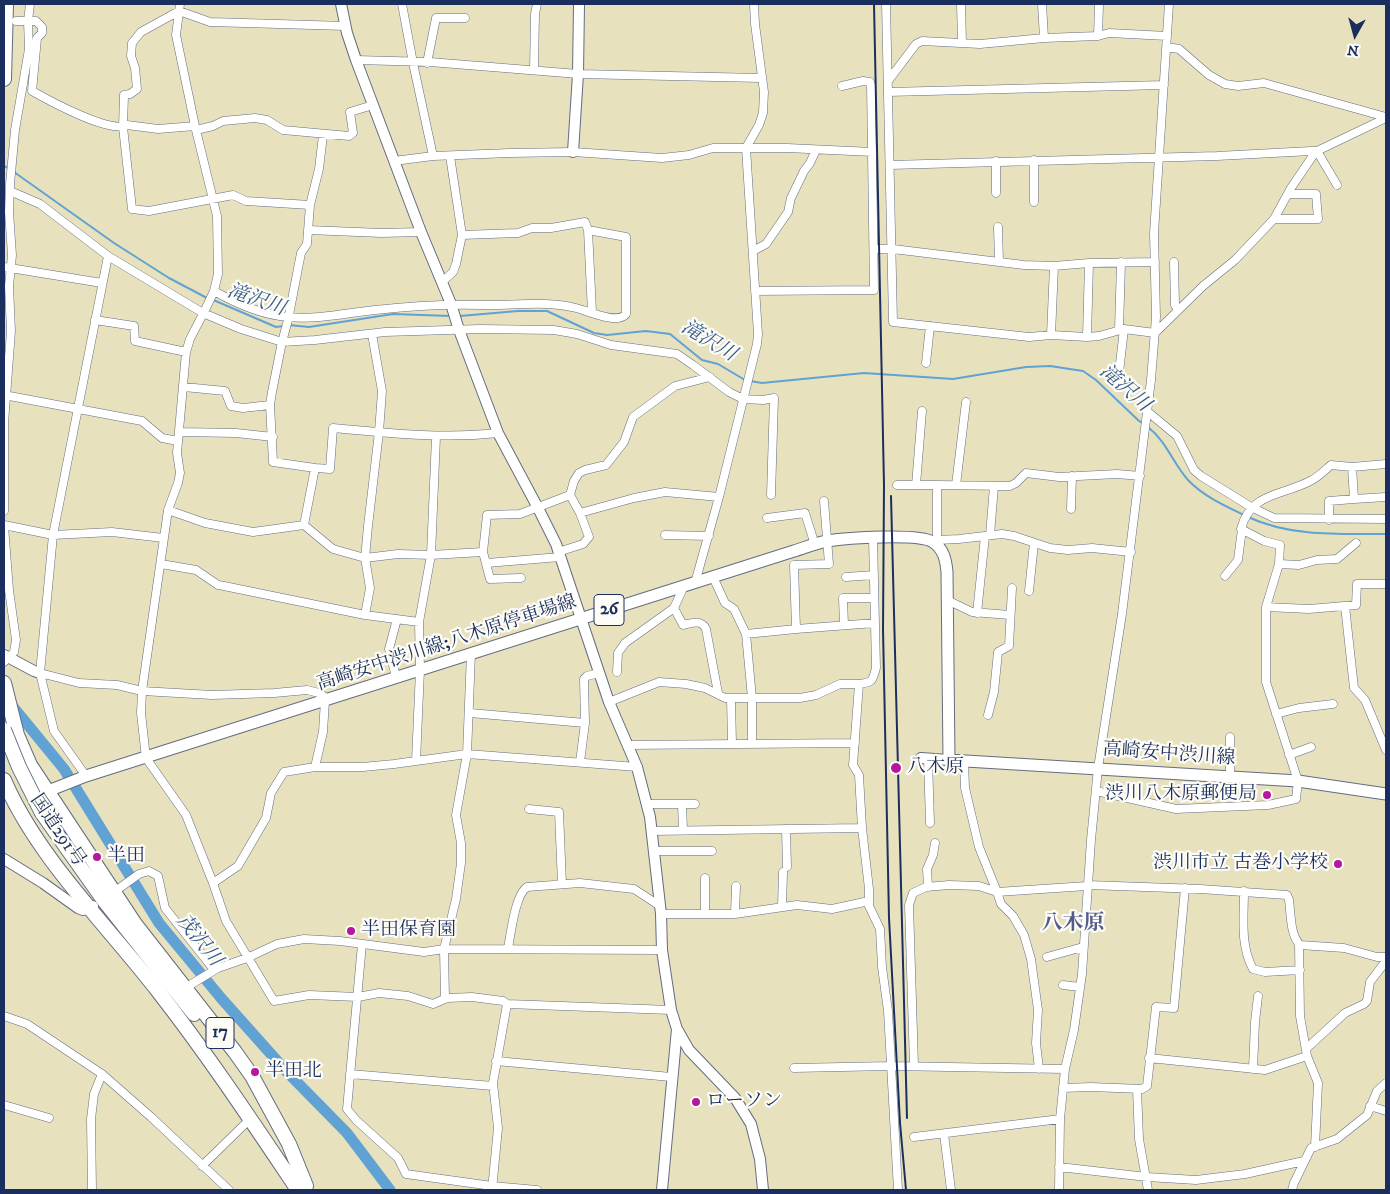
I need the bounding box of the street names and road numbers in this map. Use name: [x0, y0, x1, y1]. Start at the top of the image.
street label: 高崎安中渋川線;八木原停車場線: [314, 591, 580, 697]
road number: 26: [594, 594, 624, 626]
street label: 高崎安中渋川線: [1102, 739, 1236, 771]
street label: 国道291号: [24, 790, 90, 872]
road number: 17: [206, 1018, 234, 1048]

